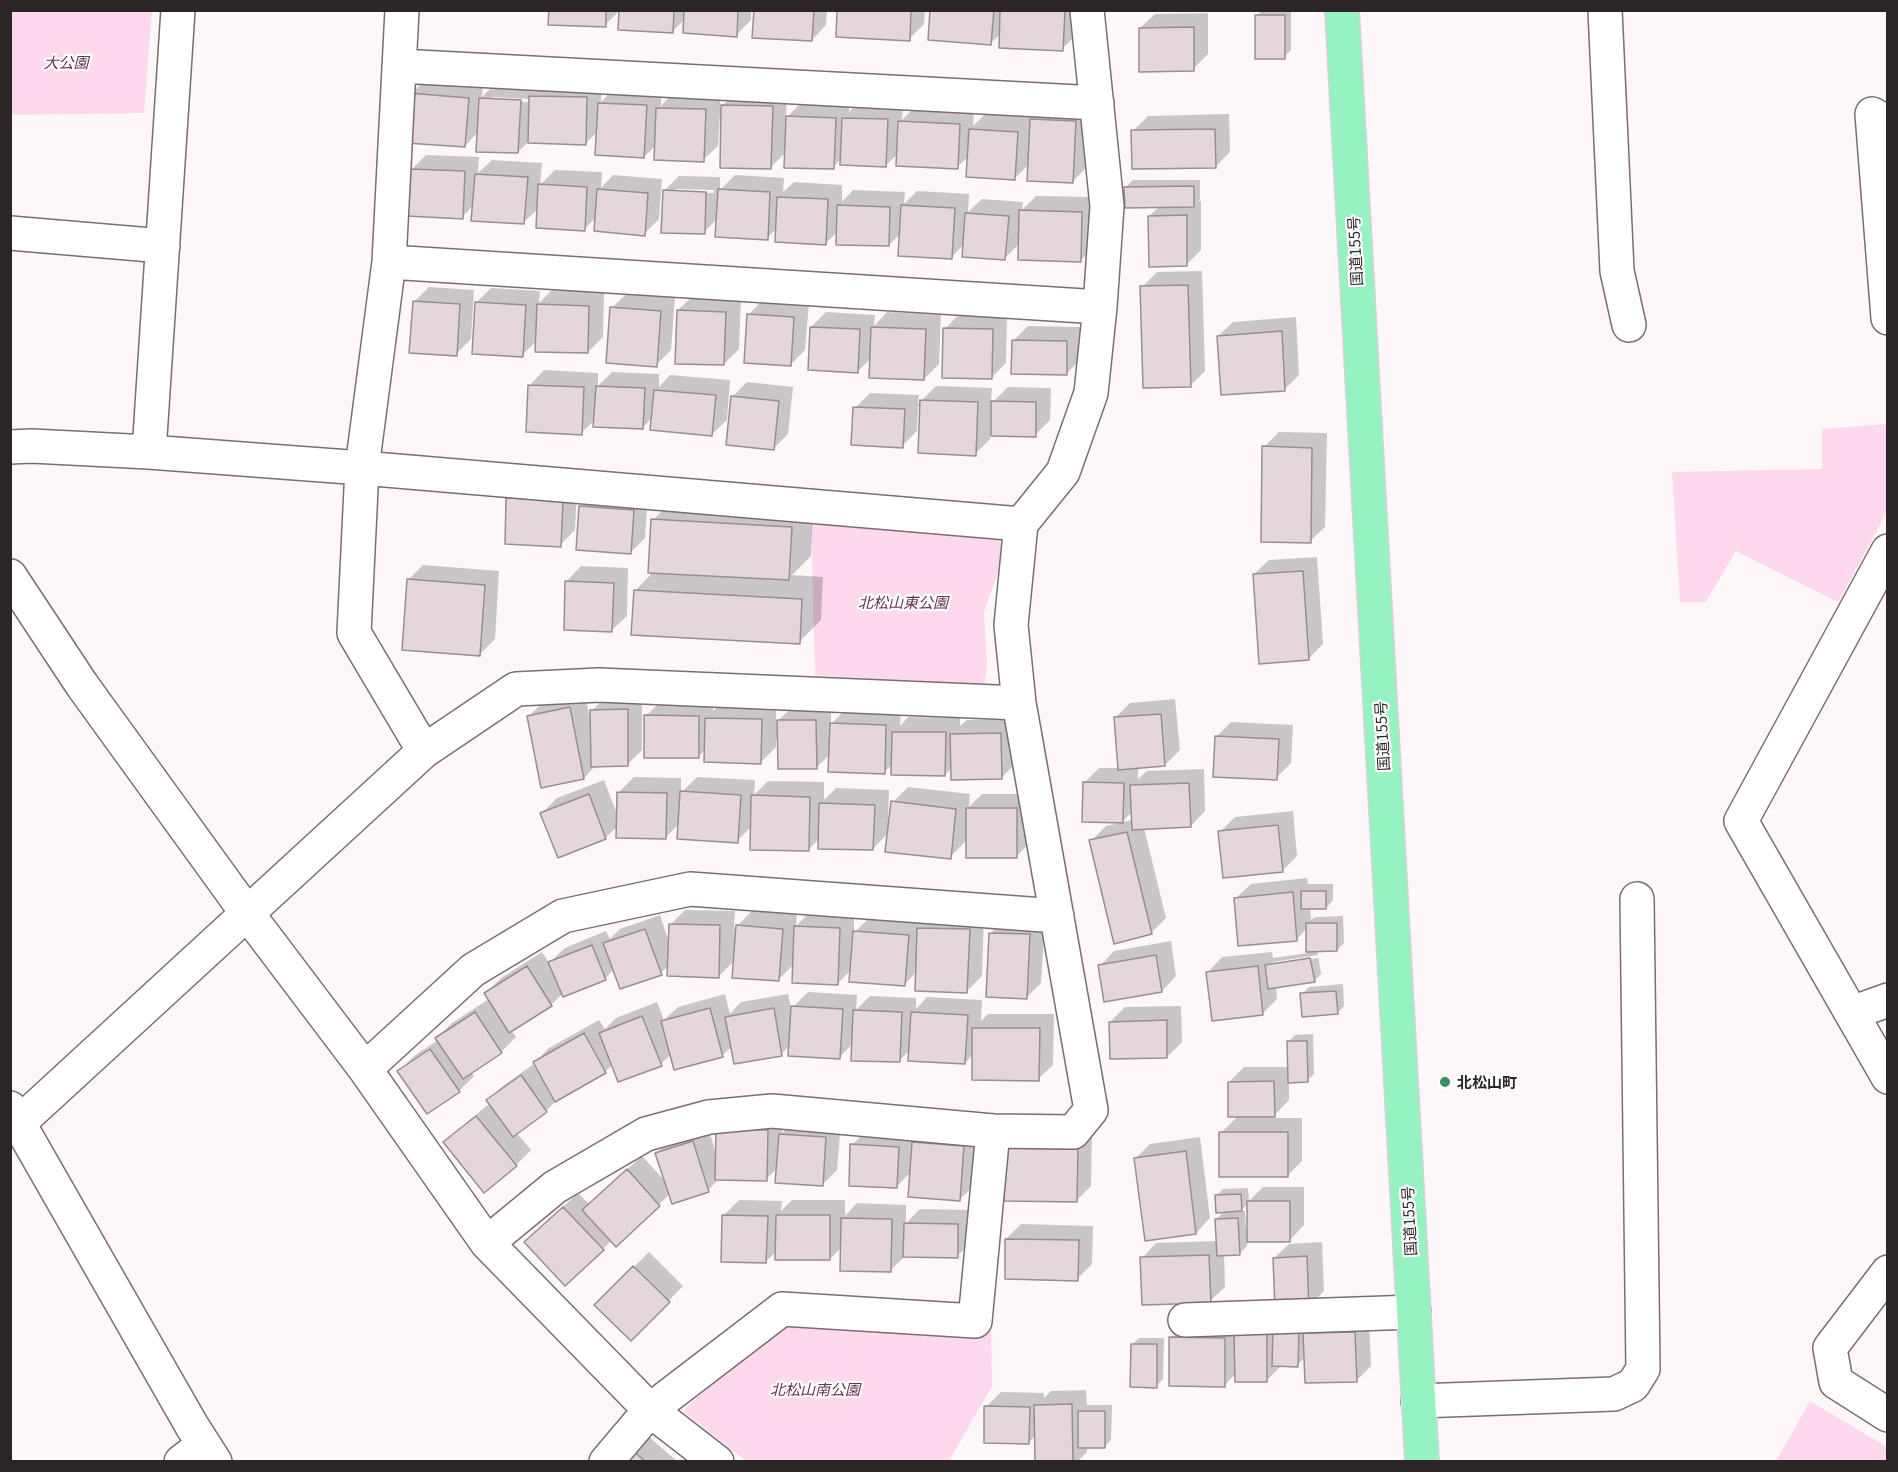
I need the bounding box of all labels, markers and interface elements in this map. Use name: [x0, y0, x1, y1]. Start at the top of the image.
park label: 大公園: [44, 53, 88, 71]
street label: 国道155号: [1344, 216, 1366, 286]
park label: 北松山東公園: [858, 593, 948, 611]
street label: 国道155号: [1371, 701, 1393, 771]
place label: 北松山町: [1457, 1073, 1517, 1091]
marker: 北松山町: [1438, 1075, 1452, 1089]
street label: 国道155号: [1398, 1186, 1420, 1256]
park label: 北松山南公園: [770, 1380, 860, 1398]

